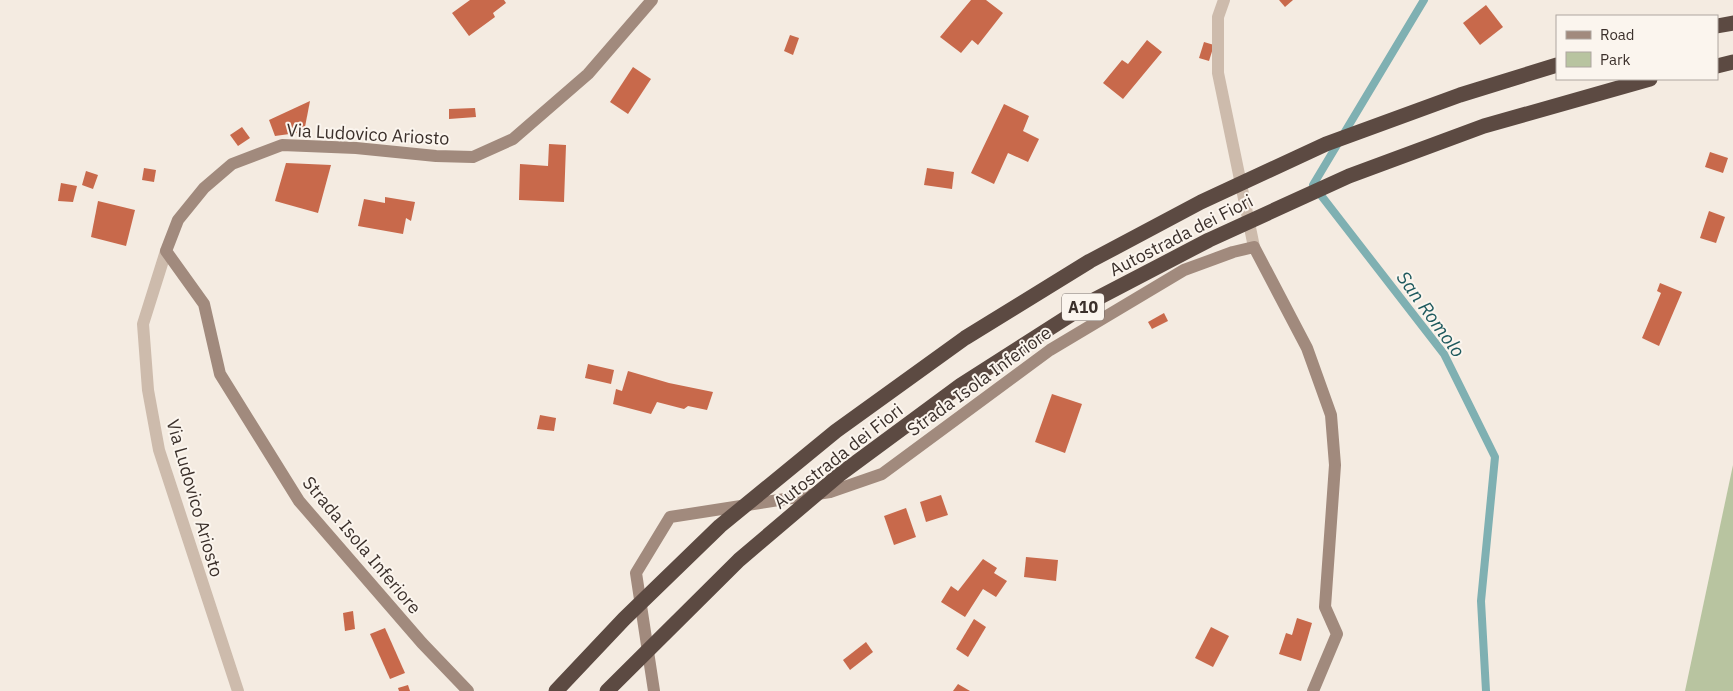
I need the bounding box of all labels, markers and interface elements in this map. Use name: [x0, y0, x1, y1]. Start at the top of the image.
legend: [1556, 15, 1718, 80]
text: Road: [1600, 25, 1635, 44]
text: Park: [1600, 50, 1630, 69]
street label: Via Ludovico Ariosto: [286, 118, 450, 150]
street label: Autostrada dei Fiori: [1105, 189, 1257, 281]
water label: San Romolo: [1392, 266, 1470, 362]
road number: A10: [1062, 294, 1104, 320]
street label: Strada Isola Inferiore: [902, 321, 1056, 441]
street label: Autostrada dei Fiori: [769, 398, 907, 514]
street label: Via Ludovico Ariosto: [161, 416, 229, 580]
street label: Strada Isola Inferiore: [298, 471, 426, 619]

